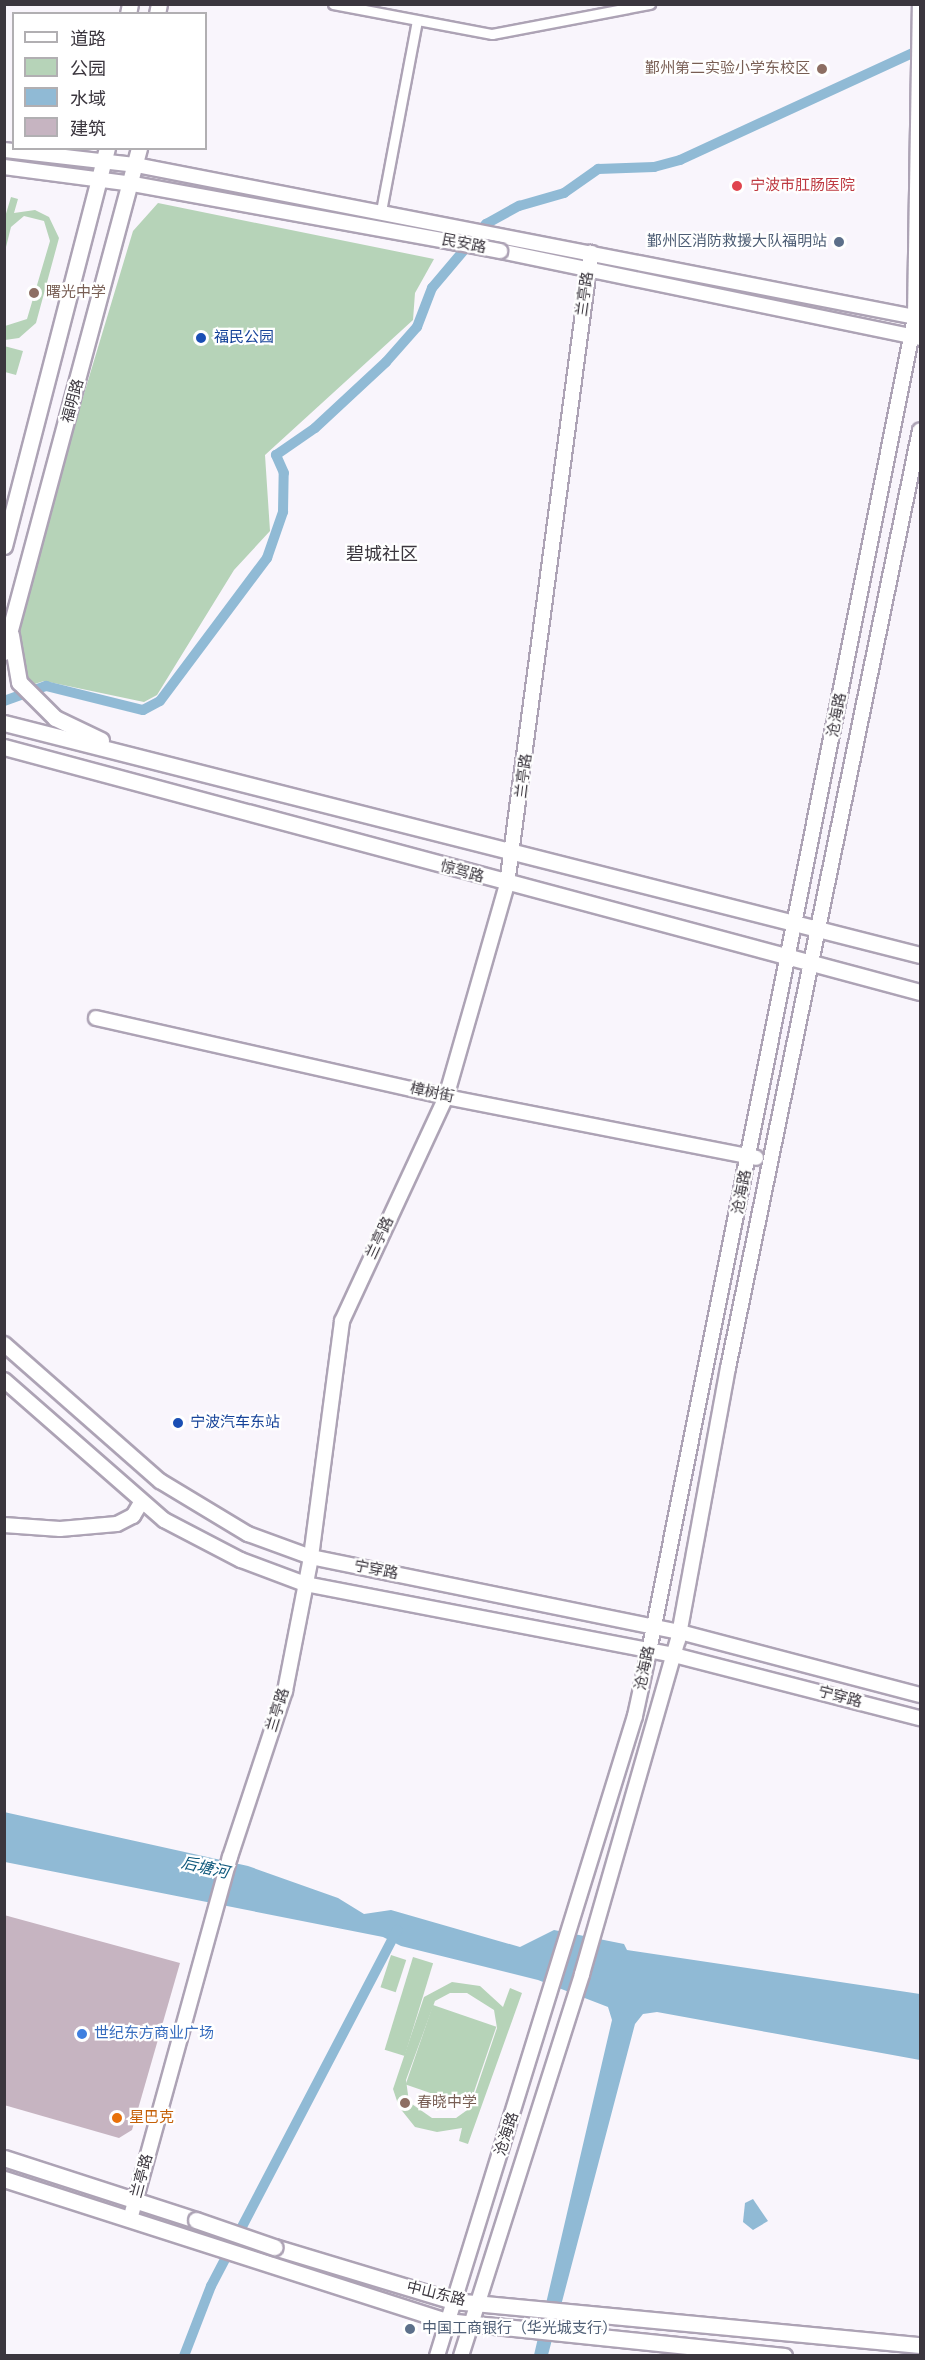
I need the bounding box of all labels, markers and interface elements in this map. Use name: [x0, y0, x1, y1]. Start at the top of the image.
legend: [12, 12, 207, 150]
text: 道路: [70, 27, 106, 51]
text: 公园: [70, 57, 106, 81]
place label: 鄞州第二实验小学东校区: [645, 60, 810, 78]
marker: 鄞州第二实验小学东校区: [815, 62, 829, 76]
text: 水域: [70, 87, 106, 111]
text: 建筑: [70, 117, 106, 141]
marker: 宁波市肛肠医院: [728, 177, 746, 195]
place label: 宁波市肛肠医院: [750, 177, 855, 195]
street label: 民安路: [440, 231, 488, 257]
place label: 鄞州区消防救援大队福明站: [647, 233, 827, 251]
marker: 鄞州区消防救援大队福明站: [832, 235, 846, 249]
street label: 兰亭路: [573, 270, 597, 318]
place label: 曙光中学: [46, 284, 106, 302]
marker: 曙光中学: [27, 286, 41, 300]
marker: 福民公园: [192, 329, 210, 347]
place label: 福民公园: [214, 329, 274, 347]
street label: 福明路: [58, 377, 88, 425]
district label: 碧城社区: [346, 543, 418, 565]
street label: 沧海路: [824, 691, 850, 739]
street label: 兰亭路: [512, 753, 536, 799]
street label: 惊驾路: [438, 857, 486, 887]
street label: 樟树街: [408, 1080, 456, 1106]
street label: 沧海路: [729, 1168, 755, 1216]
street label: 兰亭路: [362, 1214, 398, 1262]
place label: 宁波汽车东站: [190, 1414, 280, 1432]
marker: 宁波汽车东站: [171, 1416, 185, 1430]
street label: 宁穿路: [352, 1557, 400, 1583]
street label: 沧海路: [632, 1644, 658, 1692]
street label: 宁穿路: [816, 1682, 864, 1712]
street label: 兰亭路: [263, 1686, 293, 1734]
water label: 后塘河: [179, 1853, 231, 1883]
place label: 世纪东方商业广场: [94, 2025, 214, 2043]
marker: 世纪东方商业广场: [75, 2027, 89, 2041]
place label: 春晓中学: [417, 2094, 477, 2112]
marker: 春晓中学: [398, 2096, 412, 2110]
place label: 星巴克: [129, 2109, 174, 2127]
street label: 沧海路: [491, 2110, 523, 2158]
marker: 星巴克: [110, 2111, 124, 2125]
street label: 兰亭路: [127, 2152, 157, 2200]
street label: 中山东路: [405, 2278, 467, 2310]
place label: 中国工商银行（华光城支行）: [422, 2320, 617, 2338]
marker: 中国工商银行（华光城支行）: [403, 2322, 417, 2336]

